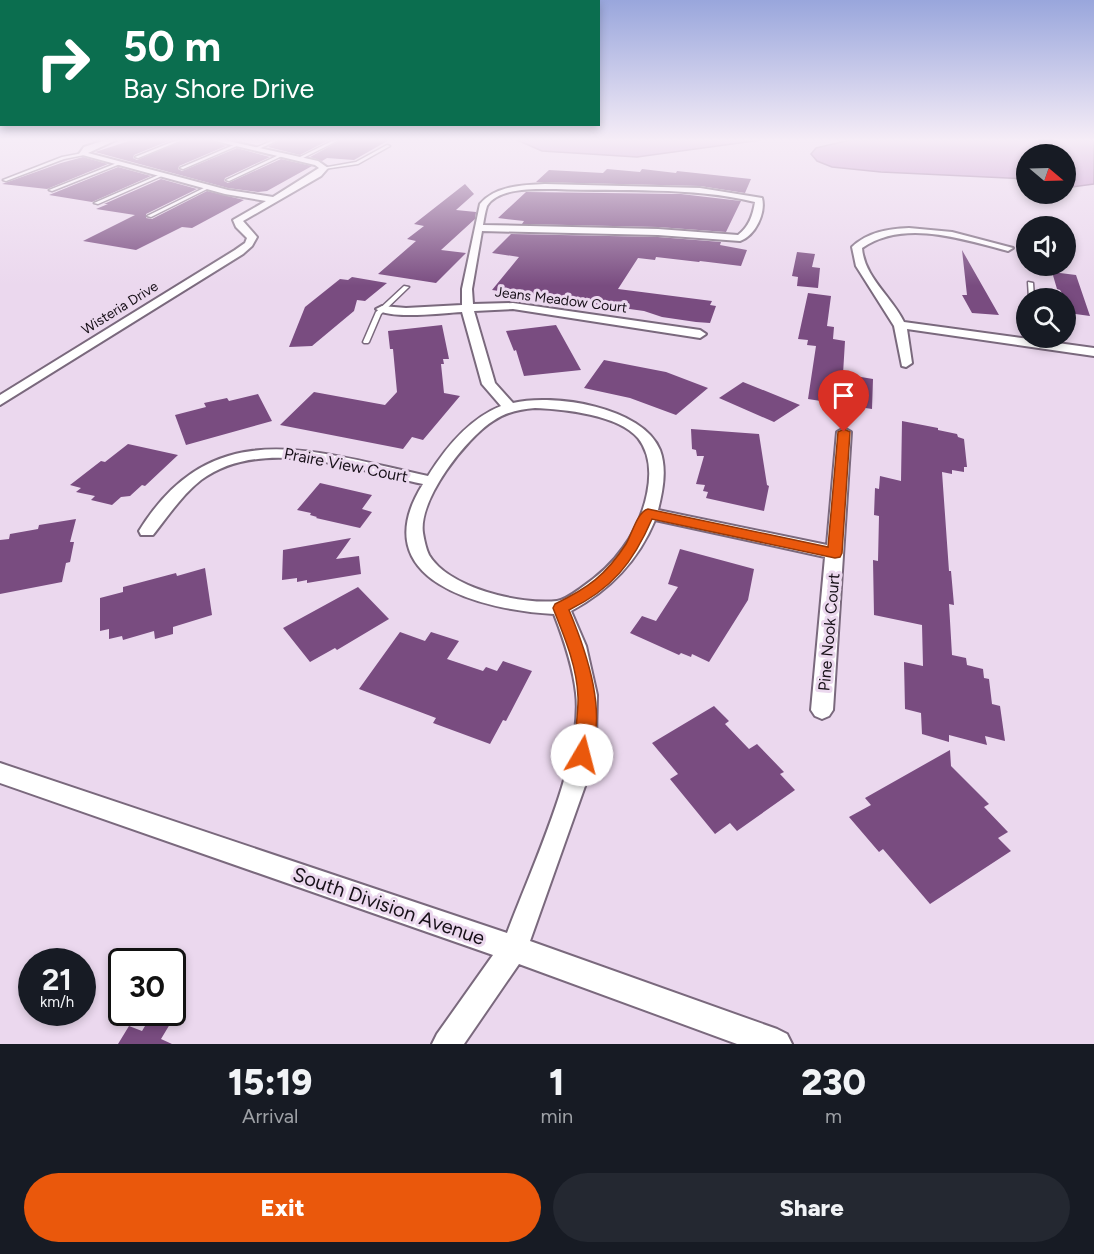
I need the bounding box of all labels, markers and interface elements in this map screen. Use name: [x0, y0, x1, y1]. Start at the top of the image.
text: 50 m: [123, 21, 221, 72]
icon: right: [24, 24, 102, 102]
text: Bay Shore Drive: [123, 72, 314, 105]
north arrow: [1016, 144, 1076, 204]
map controls: [1016, 144, 1076, 348]
button: sound: [1016, 216, 1076, 276]
street label: Wisteria Drive: [79, 278, 162, 338]
street label: Jeans Meadow Court: [494, 283, 628, 317]
button: search: [1016, 288, 1076, 348]
pin: [818, 370, 869, 432]
icon: arrive: [827, 379, 860, 412]
street label: Praire View Court: [283, 444, 409, 486]
street label: Pine Nook Court: [814, 572, 844, 692]
position arrow: [550, 723, 614, 787]
street label: South Division Avenue: [290, 862, 488, 950]
speed limit sign: 30: [108, 948, 186, 1026]
text: 21: [42, 961, 72, 998]
text: km/h: [40, 993, 74, 1011]
text: 15:19: [228, 1061, 312, 1104]
text: 1: [549, 1061, 564, 1104]
text: 230: [801, 1061, 866, 1104]
text: Arrival: [242, 1104, 298, 1128]
text: min: [540, 1104, 573, 1128]
text: m: [825, 1104, 842, 1128]
button: Exit: [24, 1173, 541, 1242]
button: Share: [553, 1173, 1070, 1242]

